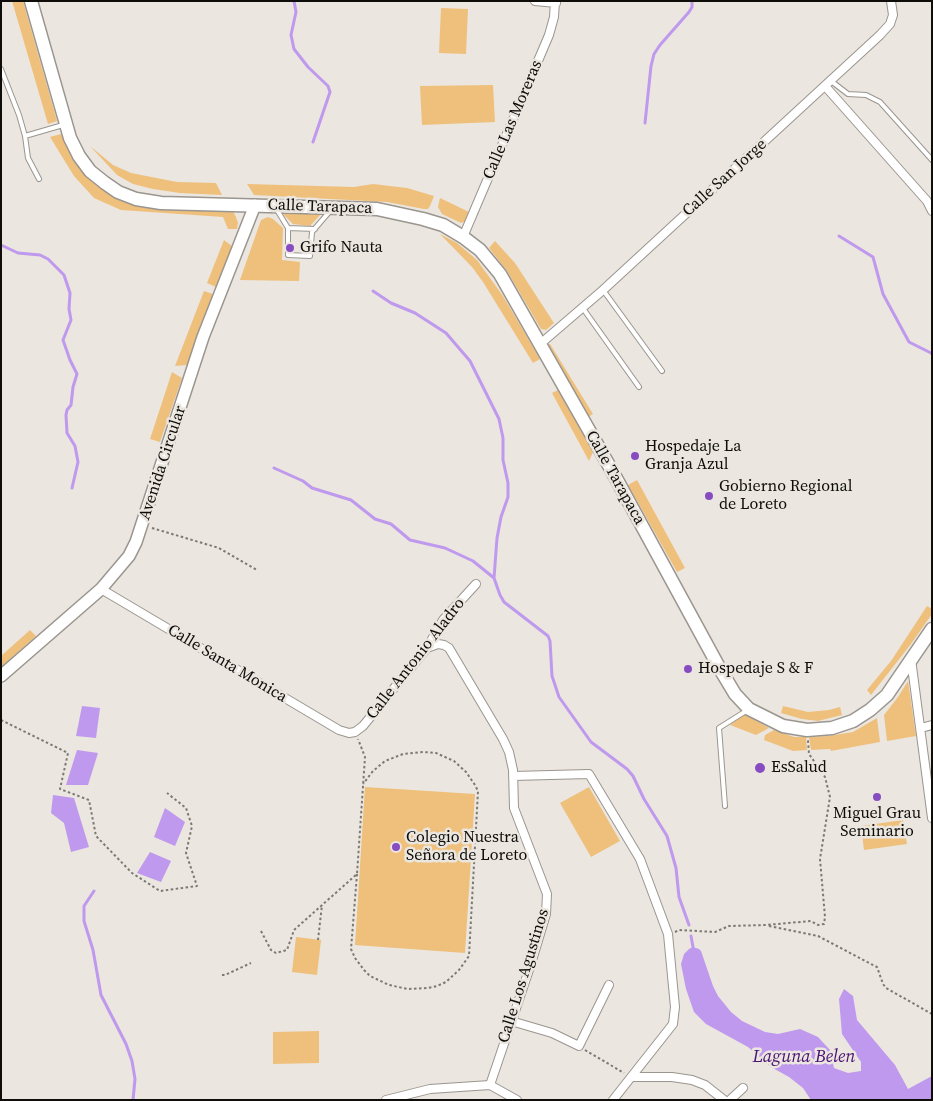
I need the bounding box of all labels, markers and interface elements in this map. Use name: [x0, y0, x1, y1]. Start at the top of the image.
street label: Calle Las Moreras: [479, 58, 547, 182]
street label: Calle San Jorge: [679, 135, 771, 221]
street label: Calle Tarapaca: [267, 196, 373, 218]
place label: Grifo Nauta: [300, 238, 383, 258]
marker: Grifo Nauta: [284, 242, 296, 254]
street label: Avenida Circular: [136, 404, 190, 522]
street label: Calle Tarapaca: [581, 428, 649, 528]
place label: Hospedaje La Granja Azul: [645, 437, 741, 475]
marker: Hospedaje La Granja Azul: [629, 450, 641, 462]
place label: Gobierno Regional de Loreto: [719, 477, 853, 515]
marker: Gobierno Regional de Loreto: [703, 490, 715, 502]
street label: Calle Antonio Aladro: [363, 594, 469, 724]
street label: Calle Santa Monica: [164, 621, 290, 707]
place label: Hospedaje S & F: [698, 659, 813, 679]
marker: Hospedaje S & F: [682, 663, 694, 675]
place label: EsSalud: [771, 758, 827, 778]
marker: EsSalud: [753, 761, 767, 775]
marker: Miguel Grau Seminario: [871, 791, 883, 803]
place label: Miguel Grau Seminario: [833, 804, 921, 842]
place label: Colegio Nuestra Señora de Loreto: [406, 828, 527, 866]
marker: Colegio Nuestra Señora de Loreto: [390, 841, 402, 853]
street label: Calle Los Agustinos: [494, 907, 554, 1045]
water label: Laguna Belen: [753, 1046, 855, 1068]

